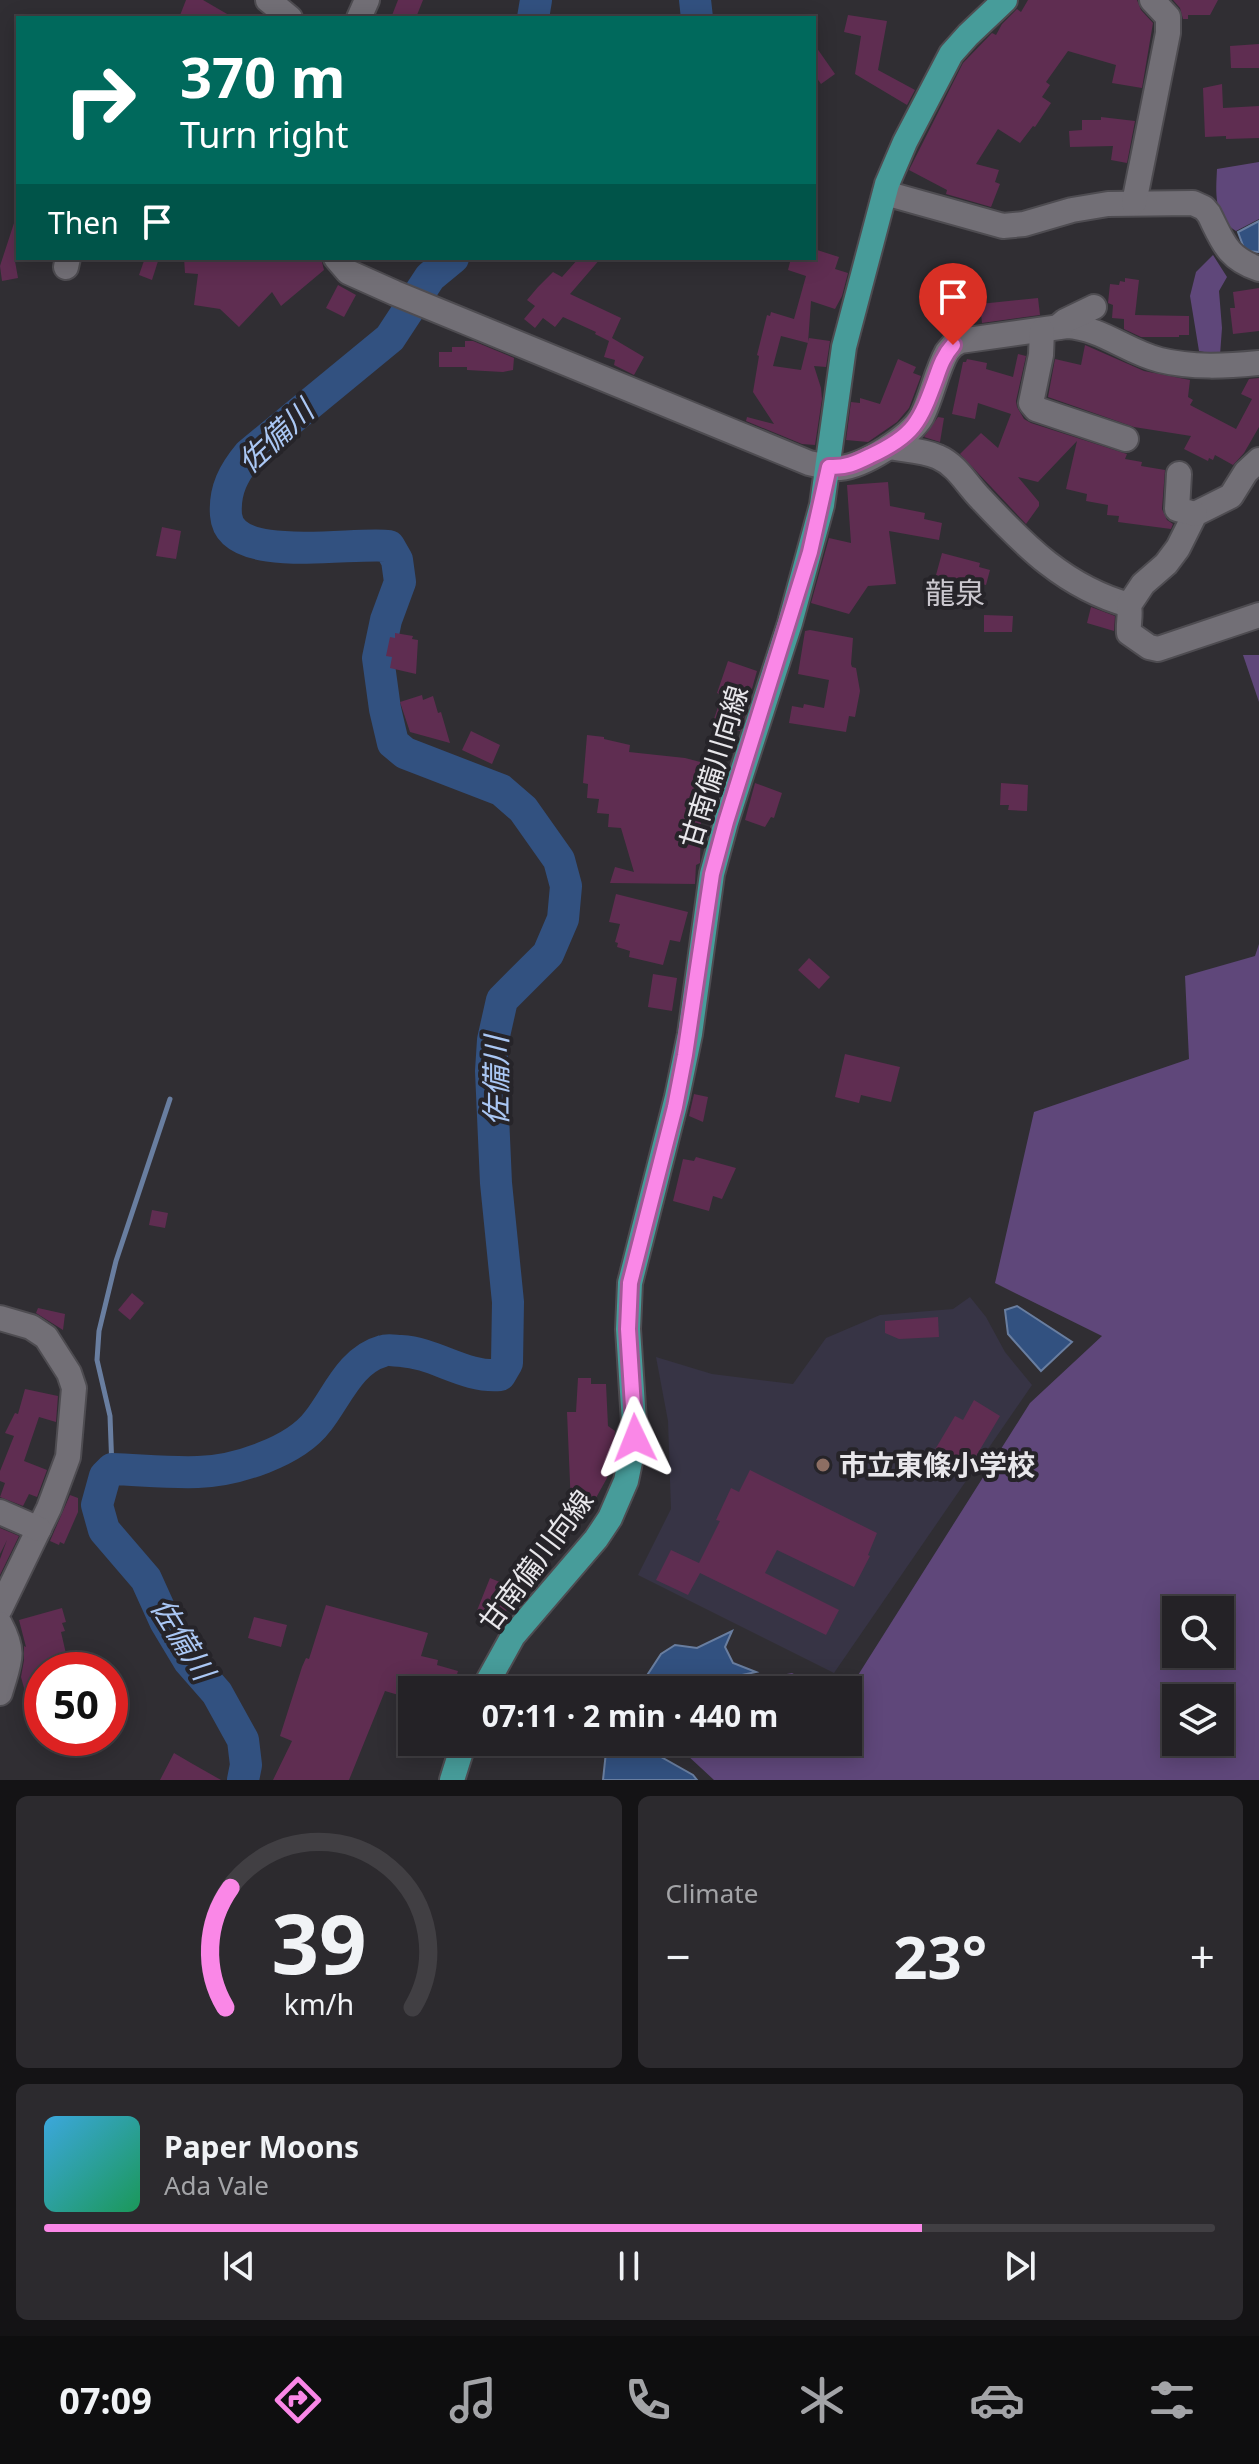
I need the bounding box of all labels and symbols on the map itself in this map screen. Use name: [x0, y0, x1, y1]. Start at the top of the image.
pin: [919, 263, 987, 345]
water label: 佐備川: [228, 388, 324, 482]
district label: 龍泉: [925, 572, 985, 613]
street label: 甘南備川向線: [670, 681, 756, 853]
water label: 佐備川: [475, 1033, 516, 1126]
position arrow: [593, 1396, 677, 1480]
place label: 市立東條小学校: [839, 1445, 1035, 1483]
marker: 市立東條小学校: [814, 1456, 832, 1474]
street label: 甘南備川向線: [469, 1482, 601, 1639]
water label: 佐備川: [142, 1589, 226, 1690]
speed limit sign: 50: [24, 1652, 128, 1756]

